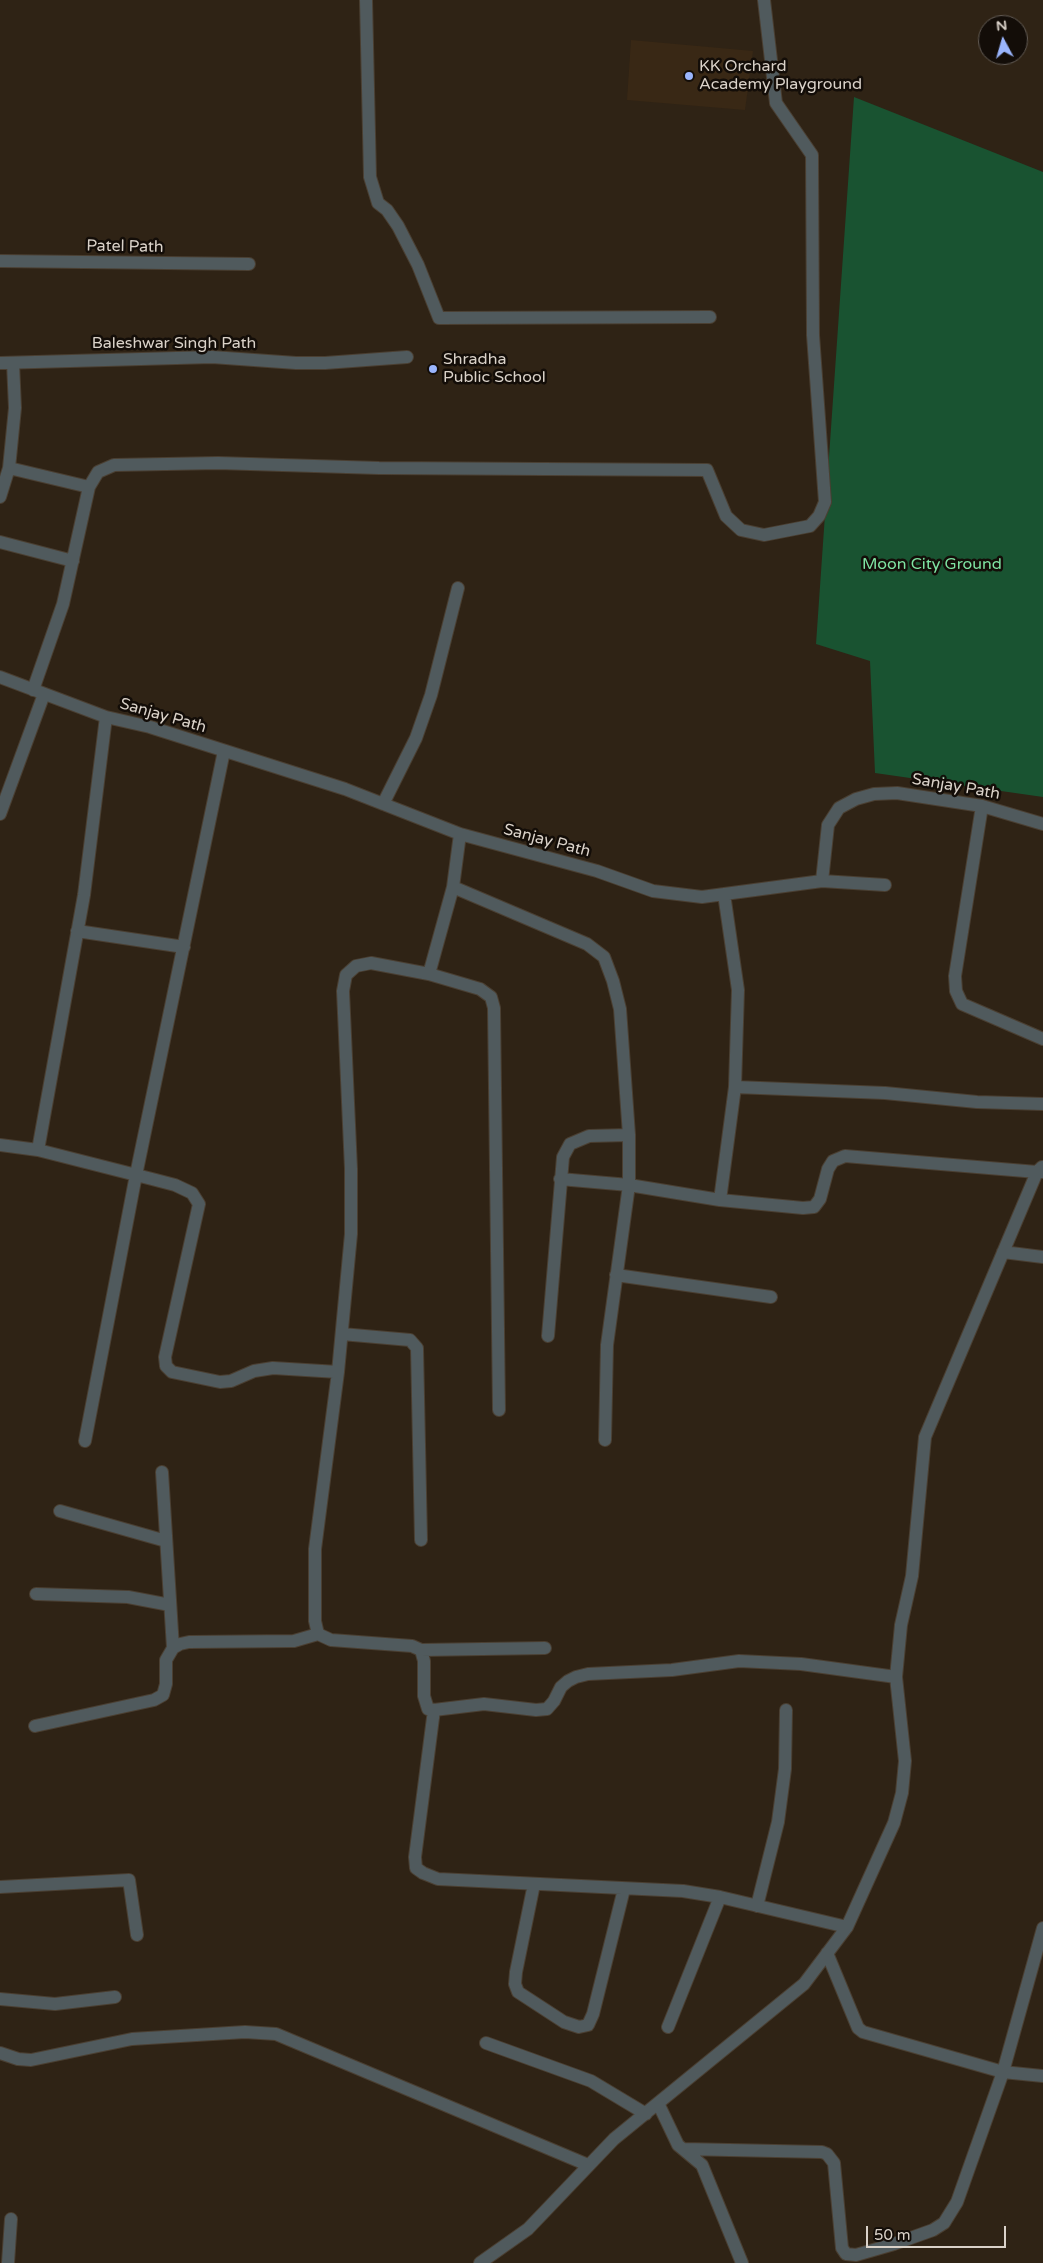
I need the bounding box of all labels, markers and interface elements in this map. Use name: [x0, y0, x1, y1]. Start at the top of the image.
north arrow: [978, 15, 1028, 65]
text: N: [995, 17, 1008, 35]
place label: KK Orchard Academy Playground: [699, 57, 862, 95]
marker: KK Orchard Academy Playground: [683, 70, 695, 82]
street label: Patel Path: [86, 237, 164, 257]
street label: Baleshwar Singh Path: [92, 334, 256, 354]
place label: Shradha Public School: [443, 350, 546, 388]
marker: Shradha Public School: [427, 363, 439, 375]
park label: Moon City Ground: [862, 555, 1002, 575]
street label: Sanjay Path: [117, 694, 209, 738]
street label: Sanjay Path: [910, 770, 1002, 804]
street label: Sanjay Path: [501, 820, 593, 862]
scale bar: [868, 2216, 1008, 2248]
text: 50 m: [874, 2226, 911, 2244]

